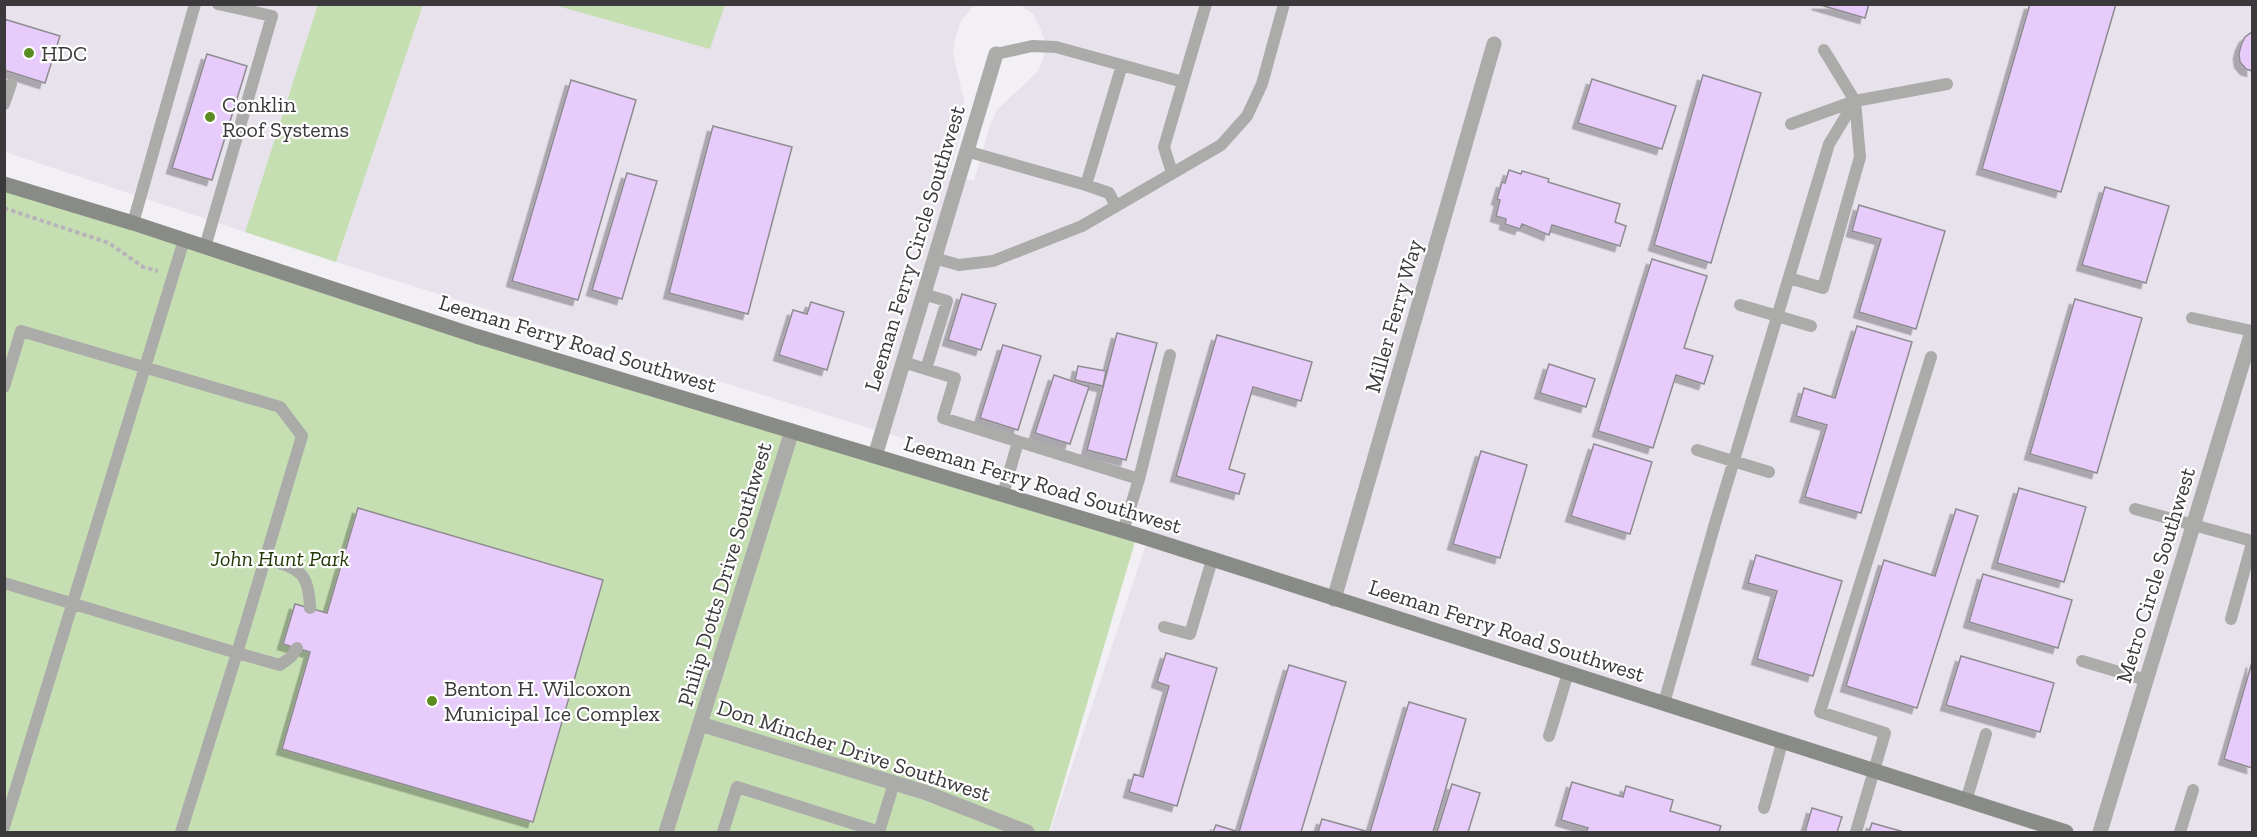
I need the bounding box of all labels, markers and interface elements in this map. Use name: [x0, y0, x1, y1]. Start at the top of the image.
place label: HDC: [41, 40, 87, 67]
marker: HDC: [22, 46, 36, 60]
place label: Conklin Roof Systems: [222, 91, 349, 143]
street label: Leeman Ferry Circle Southwest: [858, 101, 971, 394]
marker: Conklin Roof Systems: [203, 110, 217, 124]
street label: Miller Ferry Way: [1359, 236, 1428, 396]
street label: Leeman Ferry Road Southwest: [436, 288, 721, 399]
street label: Leeman Ferry Road Southwest: [901, 429, 1186, 540]
street label: Philip Dotts Drive Southwest: [671, 438, 778, 710]
street label: Metro Circle Southwest: [2110, 463, 2201, 686]
park label: John Hunt Park: [210, 545, 349, 572]
street label: Leeman Ferry Road Southwest: [1365, 573, 1649, 688]
place label: Benton H. Wilcoxon Municipal Ice Complex: [444, 675, 660, 727]
street label: Don Mincher Drive Southwest: [714, 693, 995, 808]
marker: Benton H. Wilcoxon Municipal Ice Complex: [425, 694, 439, 708]

